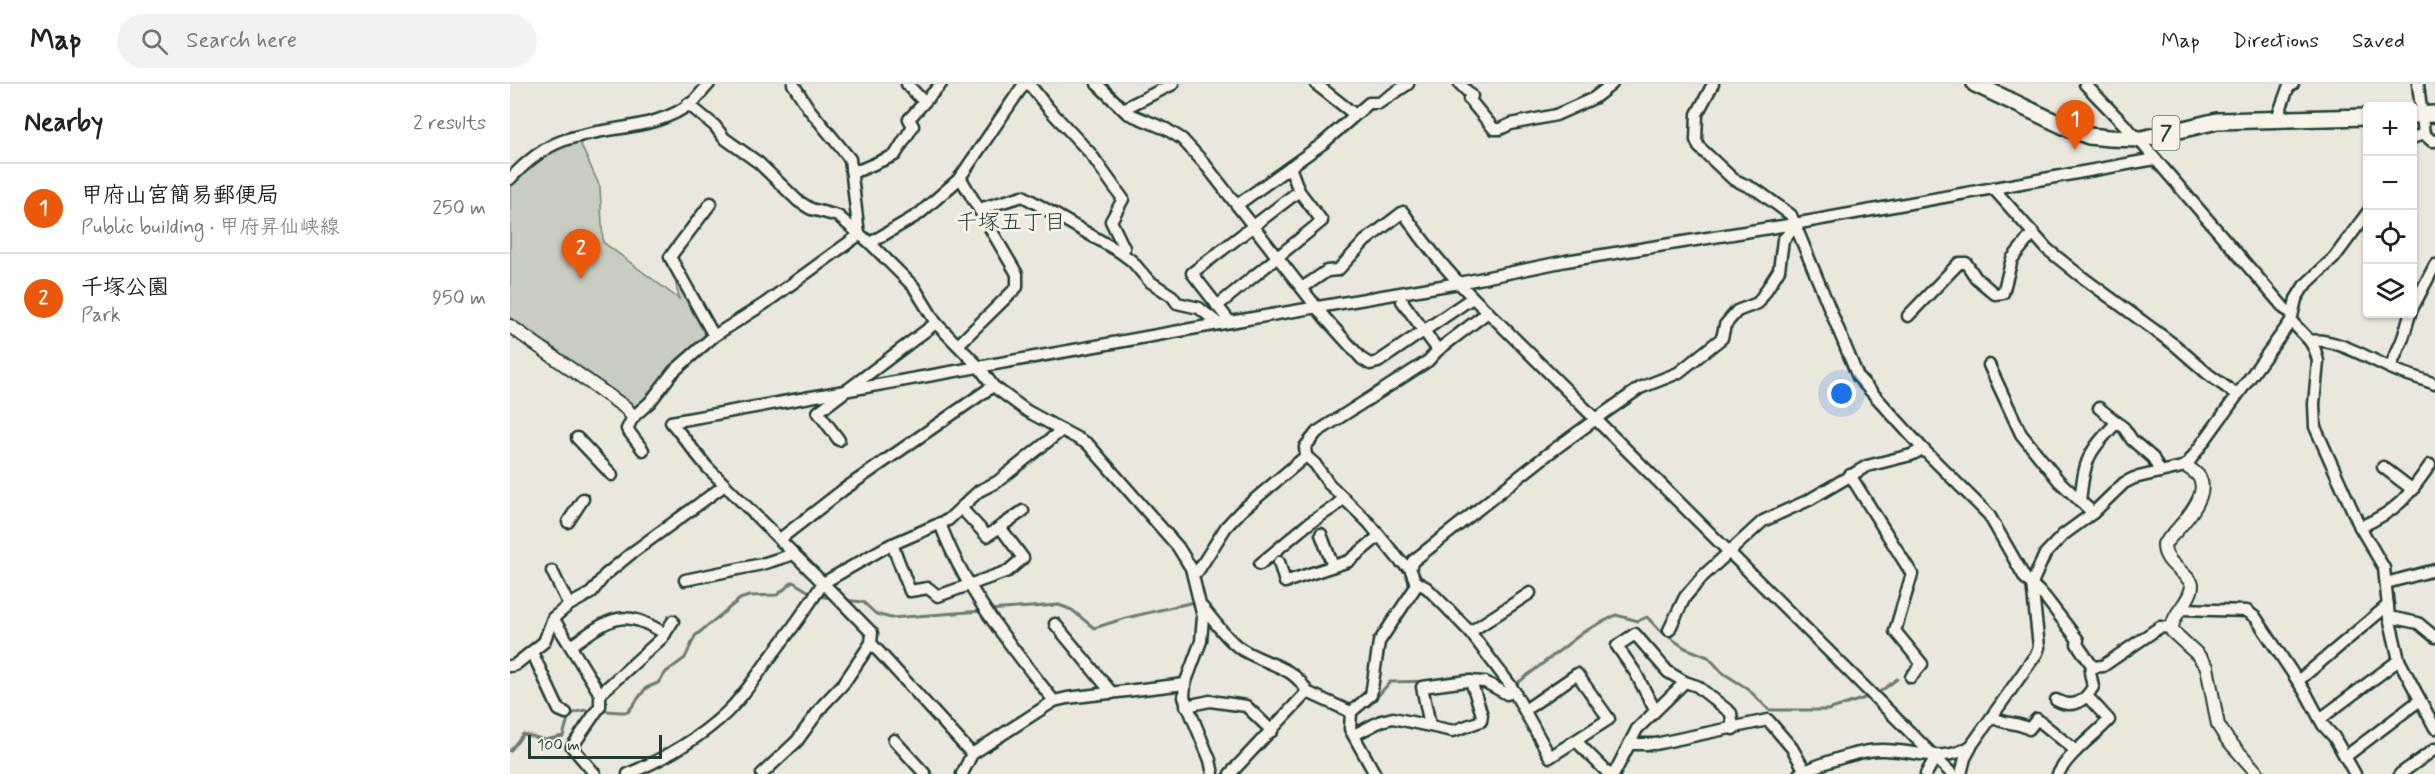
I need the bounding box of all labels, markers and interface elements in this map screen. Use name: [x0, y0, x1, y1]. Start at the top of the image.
search box: [117, 14, 537, 68]
text: Map: [30, 23, 81, 60]
icon: search: [138, 25, 171, 58]
text: Search here: [186, 27, 297, 55]
text: Map: [2161, 27, 2200, 55]
text: Directions: [2233, 27, 2319, 55]
text: Saved: [2352, 27, 2405, 55]
pin: 1: [2056, 100, 2094, 150]
map controls: [2363, 102, 2417, 318]
button: +: [2363, 102, 2417, 156]
text: Nearby: [24, 106, 103, 140]
text: 2 results: [413, 110, 486, 137]
road number: 7: [2152, 116, 2180, 150]
button: −: [2363, 156, 2417, 210]
text: 甲府山宮簡易郵便局: [81, 182, 279, 210]
text: 1: [39, 195, 48, 222]
text: 250 m: [432, 195, 486, 222]
district label: 千塚五丁目: [956, 209, 1066, 237]
button: locate: [2363, 210, 2417, 264]
text: Public building · 甲府昇仙峡線: [81, 214, 340, 241]
pin: 2: [562, 230, 600, 279]
button: layers: [2363, 264, 2417, 318]
text: 千塚公園: [81, 274, 169, 302]
text: 2: [39, 285, 48, 312]
text: 950 m: [432, 285, 486, 312]
text: Park: [81, 302, 121, 329]
your location: [1827, 379, 1856, 408]
scale bar: [528, 732, 662, 760]
text: 100 m: [537, 735, 580, 756]

